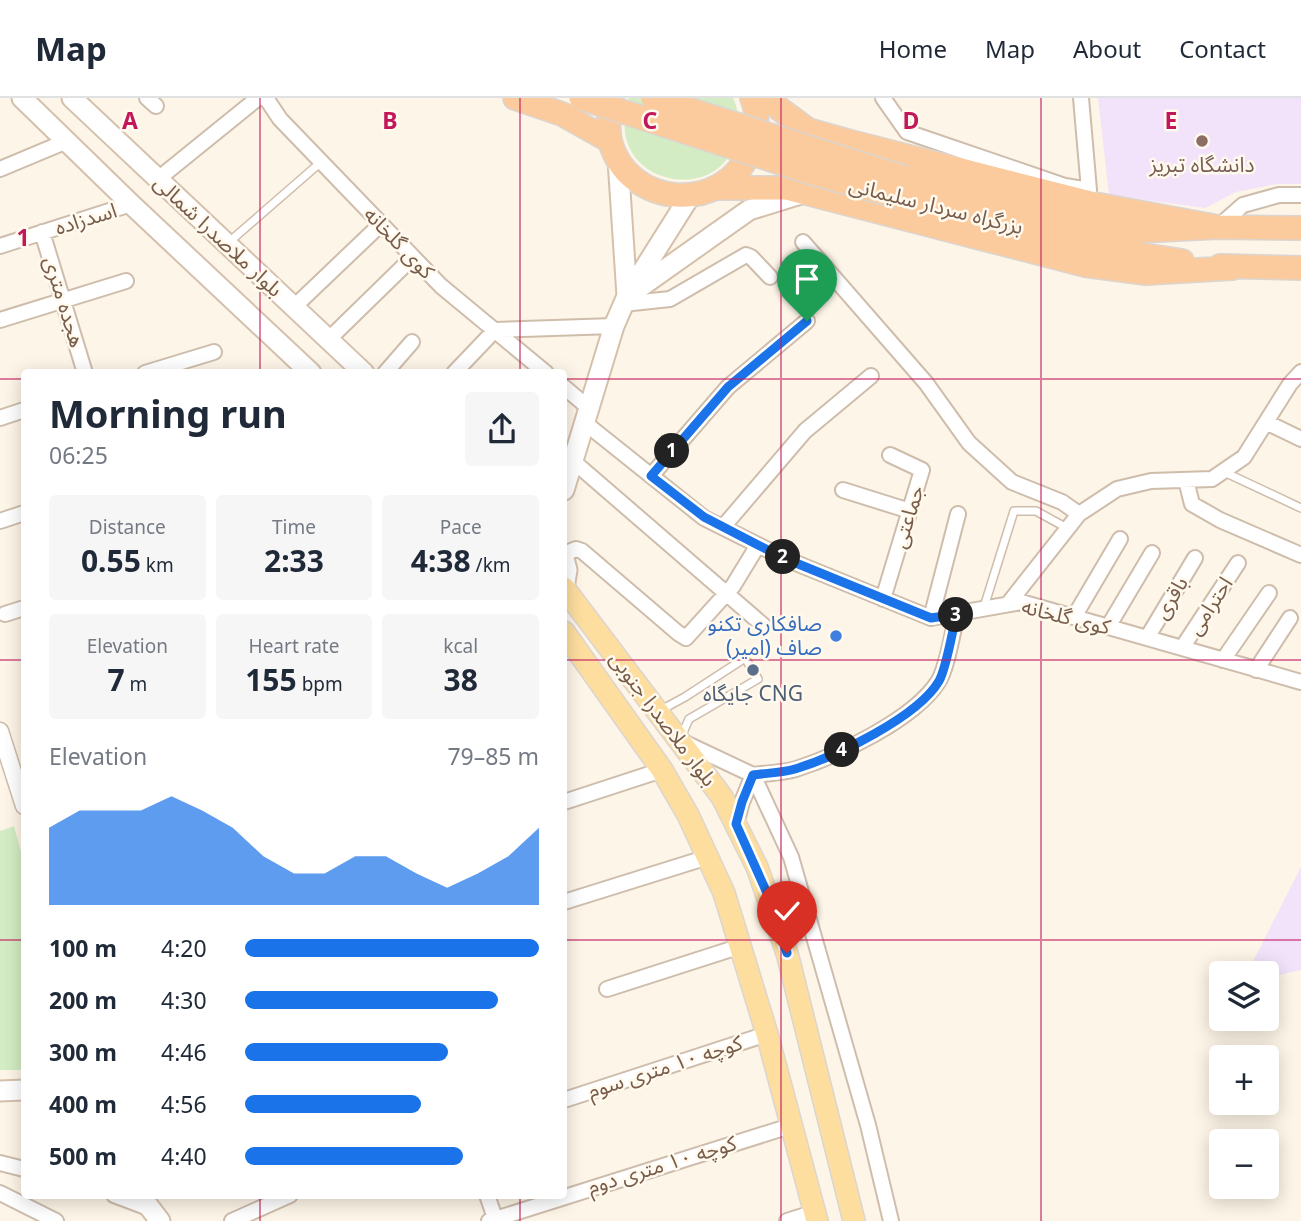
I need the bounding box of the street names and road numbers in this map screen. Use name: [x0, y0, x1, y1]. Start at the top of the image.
street label: بلوار ملاصدرا شمالی: [148, 168, 289, 302]
street label: بزرگراه سردار سلیمانی: [846, 170, 1026, 240]
street label: اسدزاده: [51, 195, 120, 241]
street label: کوی گلخانه: [358, 200, 441, 285]
street label: هجده متری: [38, 253, 92, 351]
street label: جماعتی: [884, 482, 930, 552]
street label: باقری: [1146, 571, 1194, 624]
street label: احترامی: [1180, 571, 1238, 640]
street label: کوی گلخانه: [1019, 592, 1114, 641]
street label: بلوار ملاصدرا جنوبی: [604, 645, 724, 792]
street label: کوچه ۱۰ متری سوم: [584, 1028, 747, 1107]
street label: کوچه ۱۰ متری دوم: [584, 1128, 741, 1203]

